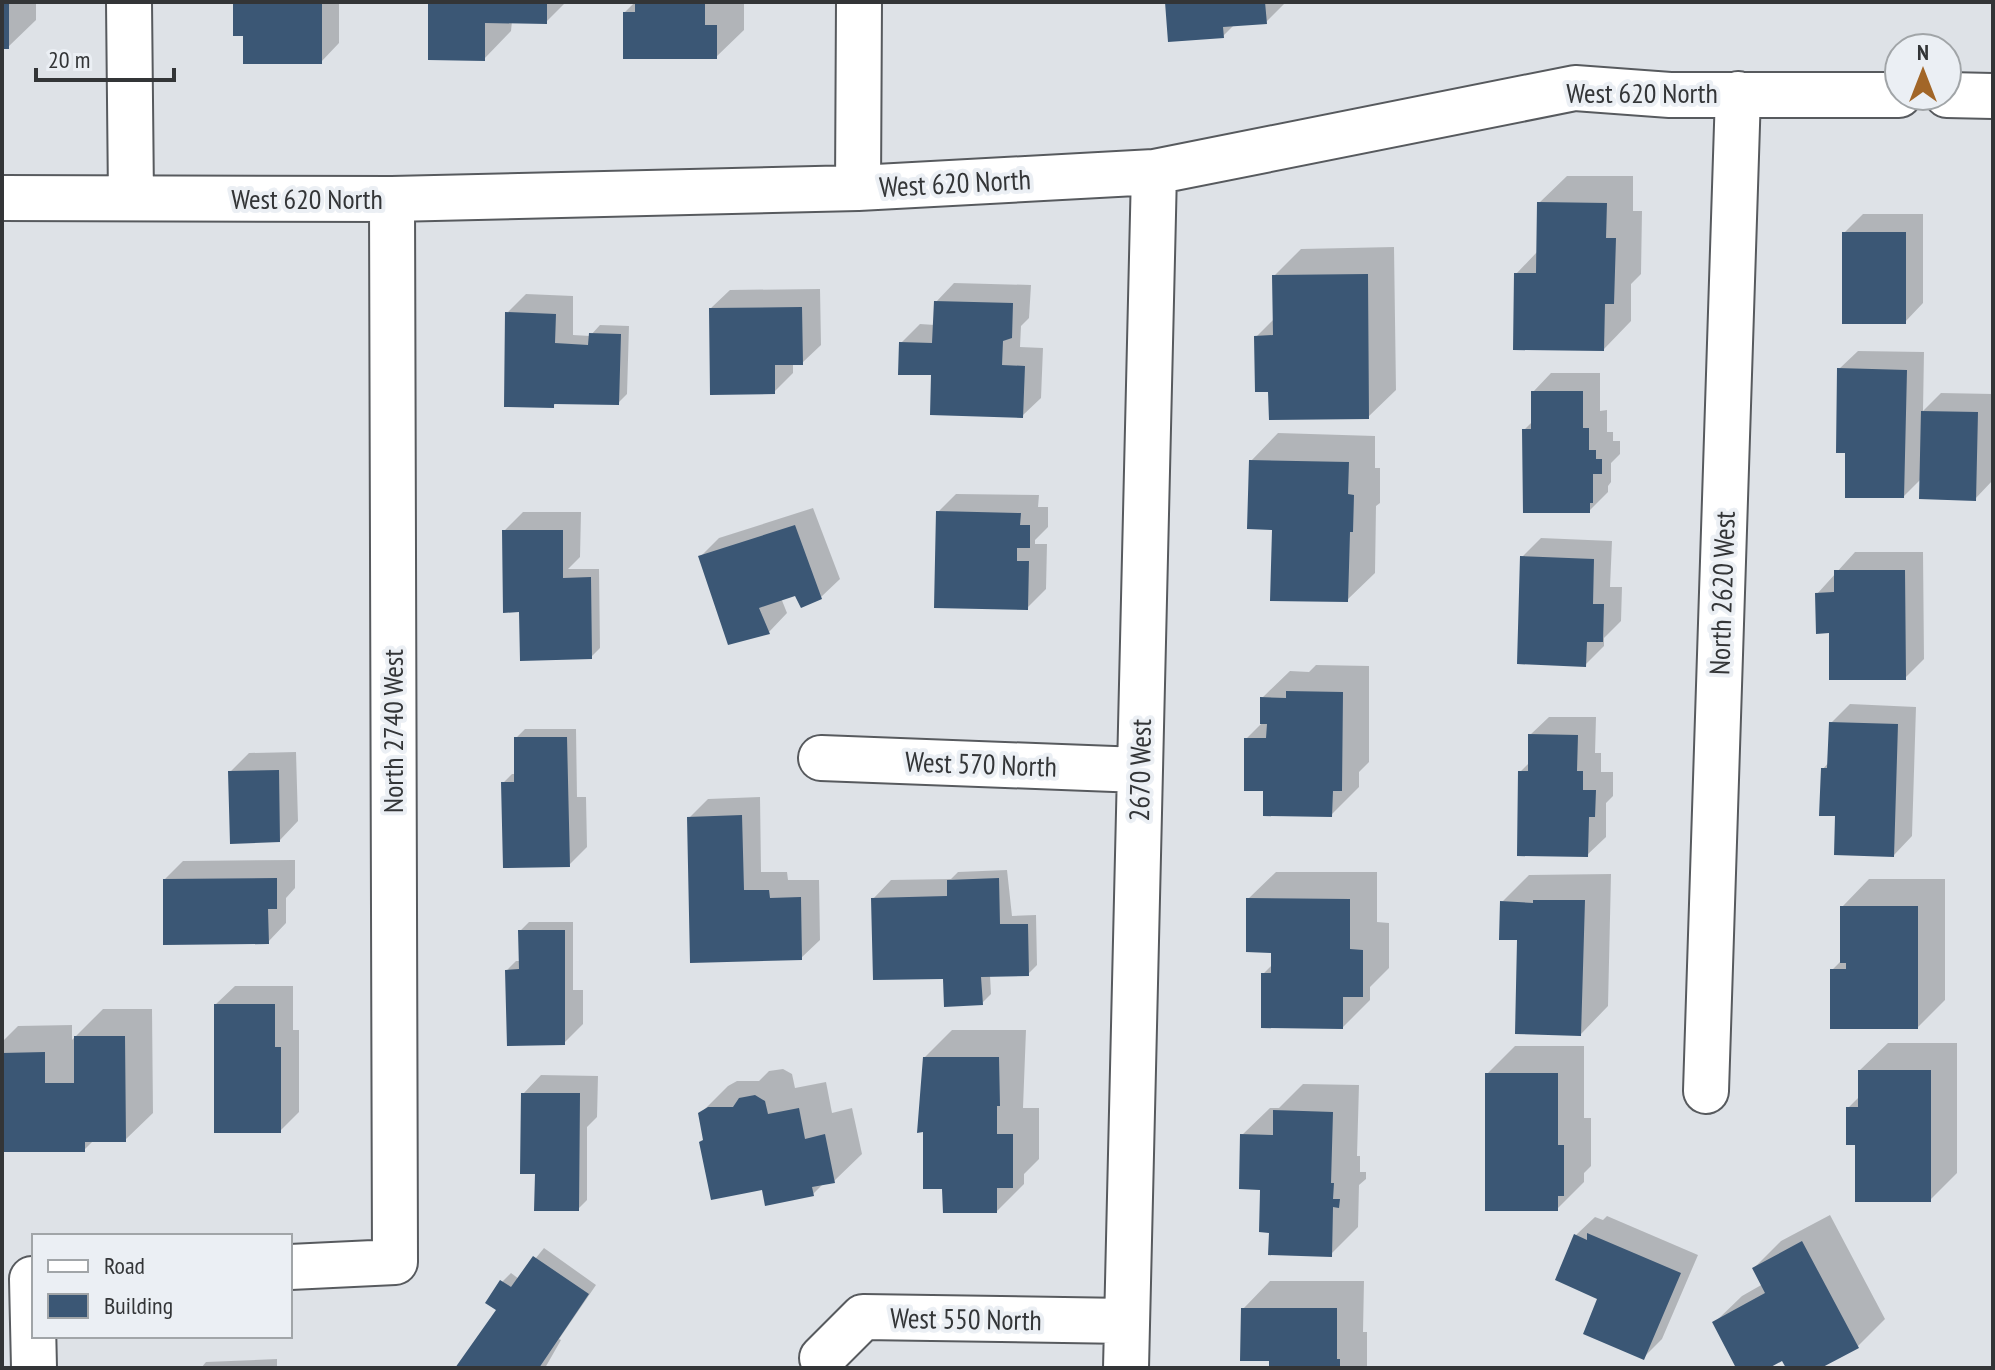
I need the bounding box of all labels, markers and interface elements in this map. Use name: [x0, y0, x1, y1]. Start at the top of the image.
scale bar: [36, 32, 174, 82]
north arrow: [1883, 32, 1963, 112]
text: N: [1917, 38, 1929, 66]
text: 20 m: [48, 44, 90, 75]
street label: West 620 North: [1566, 74, 1718, 111]
street label: West 620 North: [878, 160, 1032, 205]
street label: West 620 North: [231, 180, 383, 217]
street label: North 2620 West: [1700, 510, 1743, 676]
street label: North 2740 West: [374, 649, 411, 813]
street label: 2670 West: [1120, 718, 1159, 822]
street label: West 570 North: [905, 742, 1057, 785]
legend: [32, 1234, 292, 1338]
text: Road: [104, 1250, 145, 1281]
text: Building: [104, 1290, 173, 1321]
street label: West 550 North: [890, 1299, 1042, 1338]

